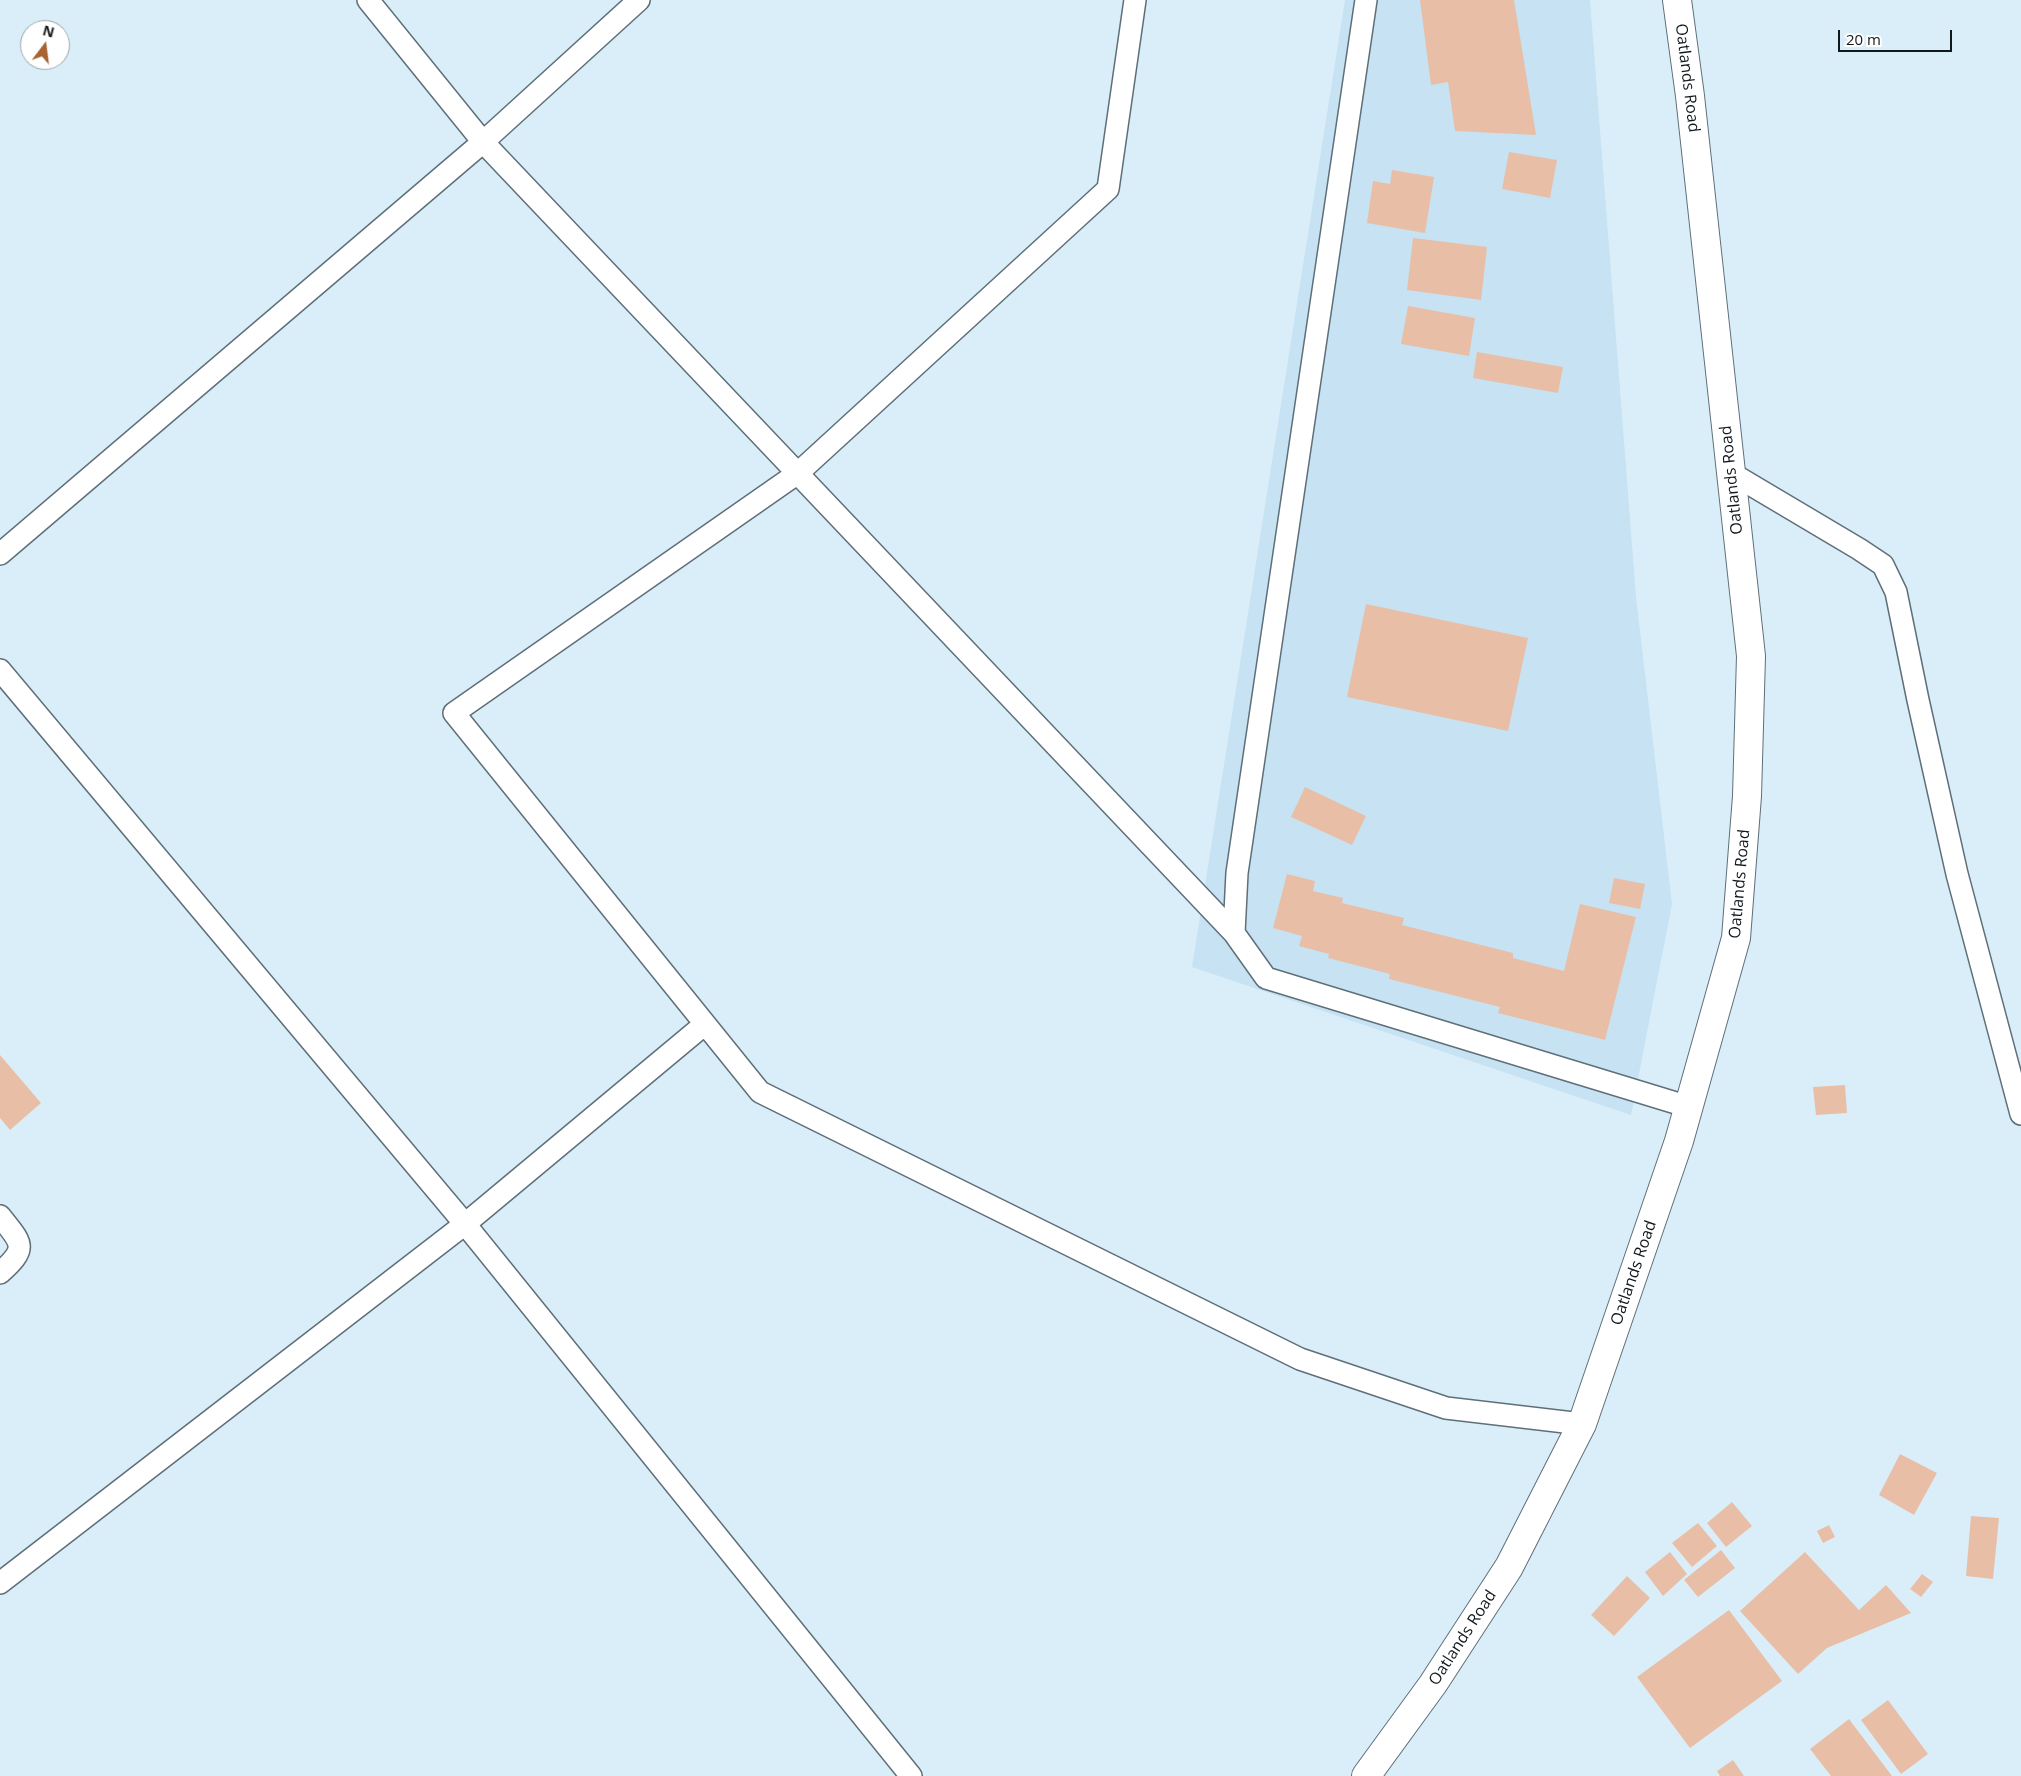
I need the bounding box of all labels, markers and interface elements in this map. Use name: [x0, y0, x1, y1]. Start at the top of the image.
north arrow: [20, 20, 70, 70]
text: N: [41, 20, 57, 42]
scale bar: [1841, 20, 1955, 52]
street label: Oatlands Road: [1671, 22, 1703, 134]
text: 20 m: [1846, 29, 1881, 49]
street label: Oatlands Road: [1717, 425, 1747, 535]
street label: Oatlands Road: [1726, 829, 1754, 939]
street label: Oatlands Road: [1607, 1218, 1661, 1328]
street label: Oatlands Road: [1425, 1587, 1501, 1689]

